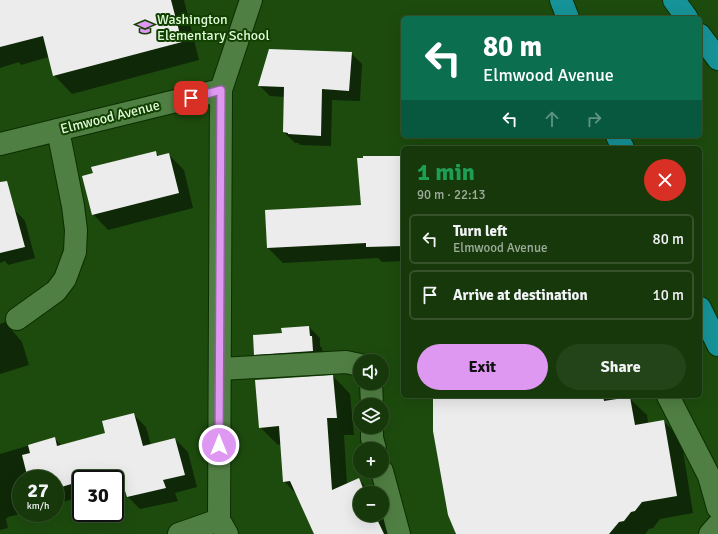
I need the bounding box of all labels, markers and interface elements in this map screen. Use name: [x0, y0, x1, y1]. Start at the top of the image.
place label: Washington Elementary School: [157, 11, 270, 44]
school or university icon: Washington Elementary School: [136, 18, 154, 36]
text: 80 m: [483, 30, 542, 64]
icon: left: [417, 32, 469, 84]
text: Elmwood Avenue: [483, 64, 614, 86]
pin: [174, 81, 208, 115]
icon: arrive: [180, 87, 202, 109]
street label: Elmwood Avenue: [59, 96, 161, 138]
icon: left: [499, 108, 521, 130]
icon: ahead: [541, 108, 563, 130]
icon: right: [583, 108, 605, 130]
text: 1 min: [417, 157, 475, 187]
button: close: [644, 159, 686, 201]
text: 90 m · 22:13: [417, 187, 486, 203]
text: Turn left: [453, 222, 507, 240]
icon: left: [419, 228, 441, 250]
text: 80 m: [653, 230, 684, 248]
text: Elmwood Avenue: [453, 240, 548, 256]
icon: arrive: [419, 284, 441, 306]
text: Arrive at destination: [453, 286, 588, 304]
text: 10 m: [653, 286, 684, 304]
button: Exit: [417, 344, 548, 390]
button: Share: [556, 344, 686, 390]
map controls: [353, 354, 389, 522]
button: sound: [353, 354, 389, 390]
button: layers: [353, 398, 389, 434]
position arrow: [198, 424, 240, 466]
button: +: [353, 442, 389, 478]
speed limit sign: 30: [72, 470, 124, 522]
text: 27: [27, 478, 49, 503]
button: −: [353, 486, 389, 522]
text: km/h: [27, 500, 49, 512]

